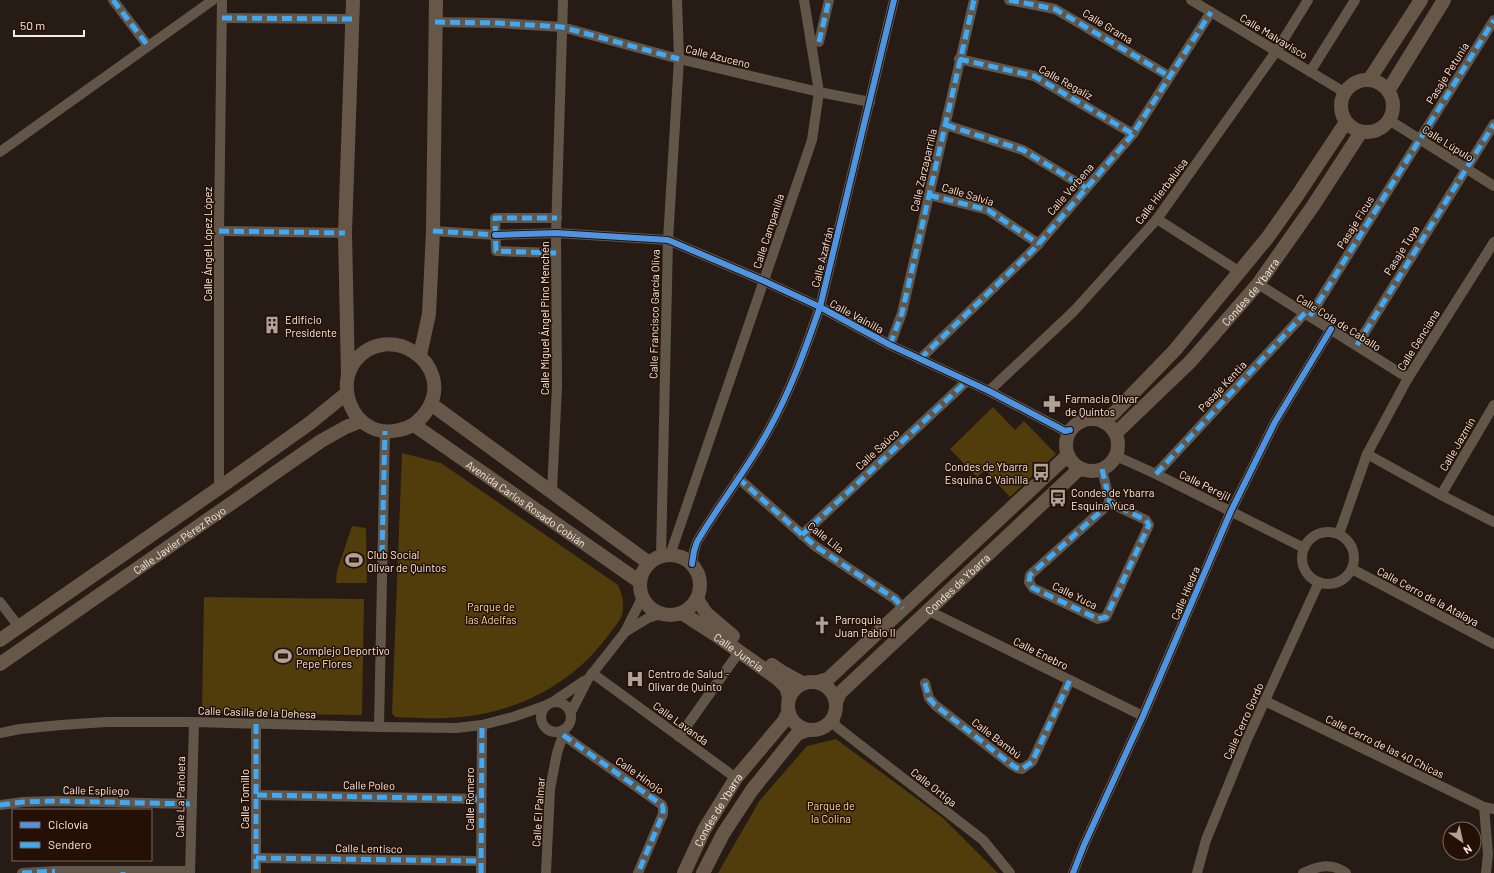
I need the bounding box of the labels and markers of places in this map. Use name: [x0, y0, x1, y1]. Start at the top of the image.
place label: Edificio Presidente: [285, 313, 337, 339]
building icon: Edificio Presidente: [262, 315, 282, 335]
place label: Farmacia Olivar de Quintos: [1065, 392, 1139, 418]
pharmacy icon: Farmacia Olivar de Quintos: [1042, 394, 1062, 414]
place label: Condes de Ybarra Esquina C Vainilla: [945, 460, 1028, 486]
bus stop icon: Condes de Ybarra Esquina C Vainilla: [1031, 462, 1051, 482]
place label: Condes de Ybarra Esquina Yuca: [1071, 486, 1154, 512]
bus stop icon: Condes de Ybarra Esquina Yuca: [1048, 488, 1068, 508]
place label: Club Social Olivar de Quintos: [367, 548, 446, 574]
sports icon: Club Social Olivar de Quintos: [344, 550, 364, 570]
place label: Parroquia Juan Pablo II: [835, 613, 896, 639]
church icon: Parroquia Juan Pablo II: [812, 615, 832, 635]
place label: Complejo Deportivo Pepe Flores: [296, 644, 390, 670]
sports icon: Complejo Deportivo Pepe Flores: [273, 646, 293, 666]
place label: Centro de Salud - Olivar de Quinto: [648, 667, 730, 693]
hospital icon: Centro de Salud - Olivar de Quinto: [625, 669, 645, 689]

